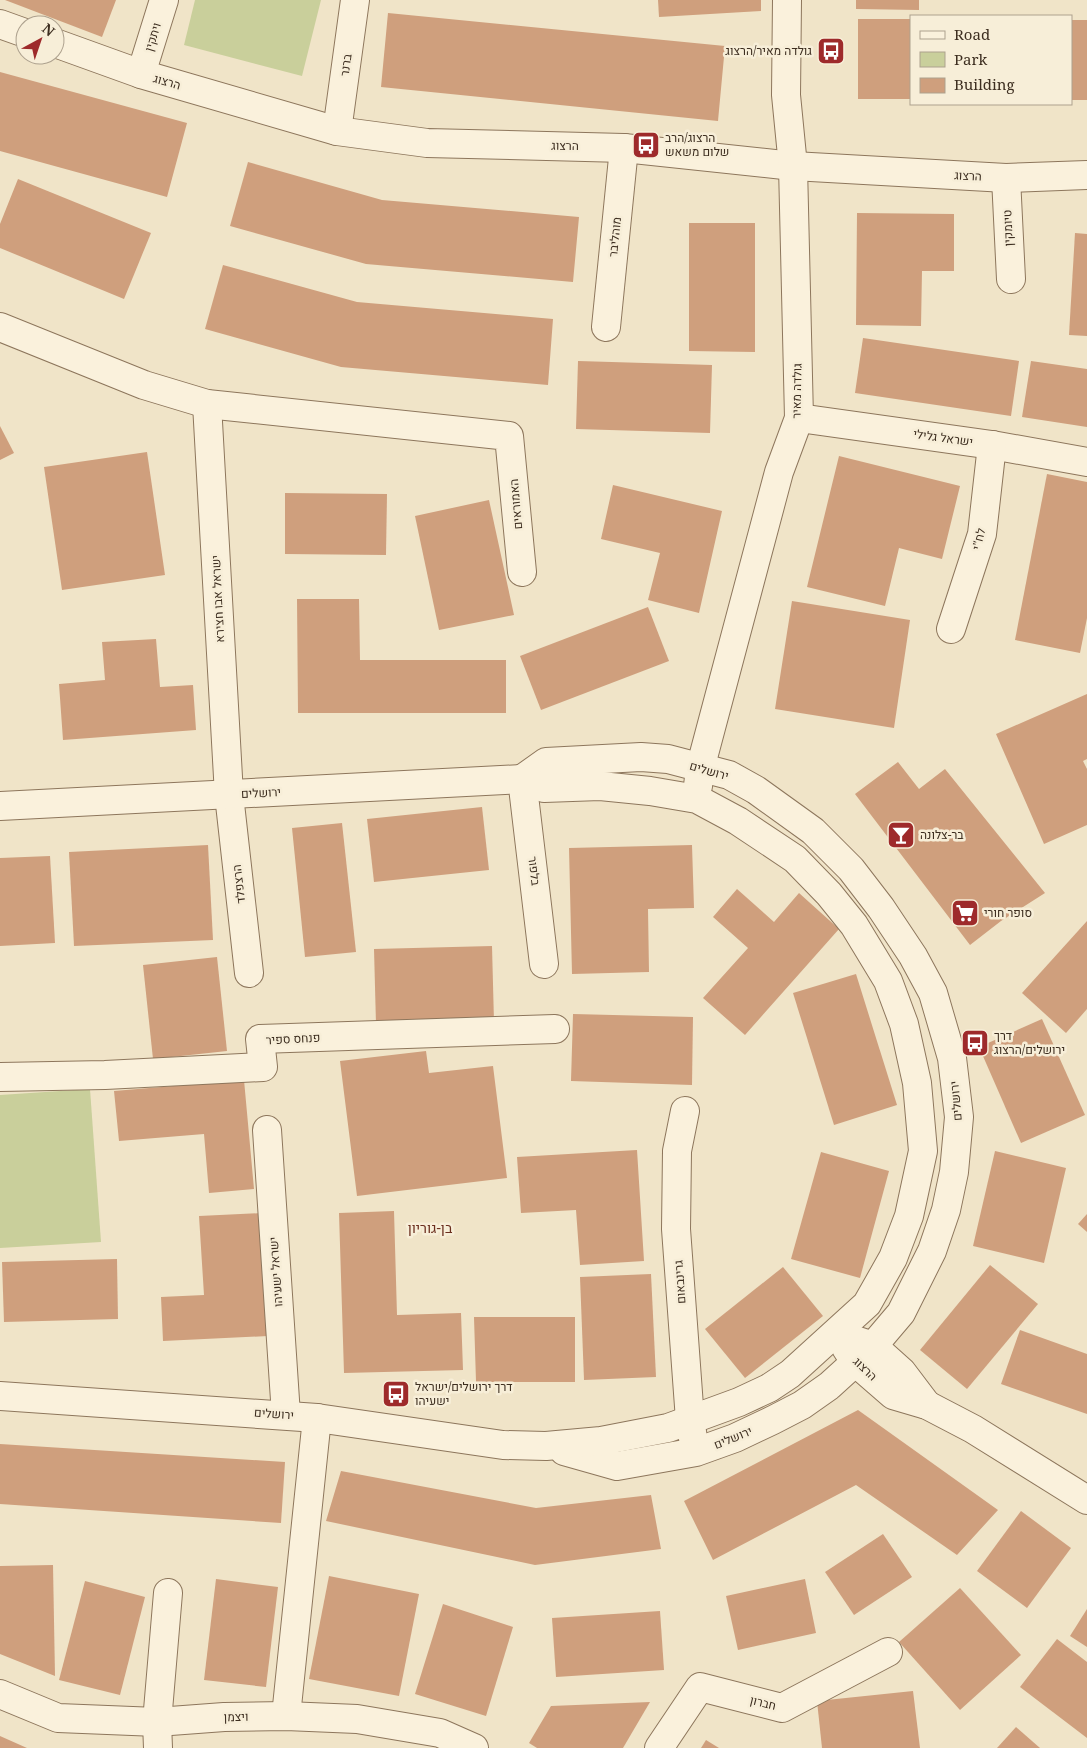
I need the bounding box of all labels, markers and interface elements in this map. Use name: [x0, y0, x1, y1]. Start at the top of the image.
north arrow: [15, 15, 65, 65]
legend: [910, 15, 1072, 105]
text: N: [38, 19, 59, 40]
street label: ויתקין: [140, 20, 165, 53]
text: Road: [954, 24, 990, 44]
bus stop icon: גולדה מאיר/הרצוג: [816, 36, 846, 66]
place label: גולדה מאיר/הרצוג: [725, 42, 812, 59]
text: Park: [954, 49, 988, 69]
street label: ברנר: [336, 52, 356, 77]
street label: הרצוג: [151, 70, 183, 94]
text: Building: [954, 74, 1015, 94]
place label: הרצוג/הרב שלום משאש: [665, 129, 729, 160]
bus stop icon: הרצוג/הרב שלום משאש: [631, 130, 661, 160]
street label: הרצוג: [551, 137, 579, 154]
street label: הרצוג: [954, 166, 982, 185]
street label: טיומקין: [998, 209, 1017, 247]
street label: מוהליבר: [604, 216, 625, 258]
street label: גולדה מאיר: [788, 363, 805, 419]
street label: ישראל גלילי: [912, 425, 974, 450]
street label: האמוראים: [505, 478, 526, 530]
street label: לח"י: [968, 526, 989, 552]
street label: ישראל אבו חצירא: [207, 555, 228, 643]
street label: ירושלים: [688, 757, 731, 784]
street label: ירושלים: [241, 783, 281, 802]
bar icon: בר-צלונה: [886, 820, 916, 850]
place label: בר-צלונה: [920, 826, 964, 843]
street label: בלפור: [524, 855, 545, 887]
street label: הרצפלד: [228, 863, 249, 905]
supermarket icon: סופר חורי: [950, 898, 980, 928]
place label: סופר חורי: [984, 904, 1032, 921]
place label: דרך ירושלים/הרצוג: [994, 1027, 1065, 1058]
bus stop icon: דרך ירושלים/הרצוג: [960, 1028, 990, 1058]
street label: פנחס ספיר: [265, 1029, 321, 1048]
street label: ירושלים: [945, 1080, 966, 1122]
district label: בן-גוריון: [408, 1218, 453, 1237]
street label: ישראל ישעיהו: [265, 1236, 286, 1308]
street label: גרינבאום: [669, 1259, 690, 1304]
street label: הרצוג: [849, 1353, 881, 1384]
place label: דרך ירושלים/ישראל ישעיהו: [415, 1378, 513, 1409]
bus stop icon: דרך ירושלים/ישראל ישעיהו: [381, 1379, 411, 1409]
street label: ירושלים: [253, 1404, 295, 1423]
street label: ירושלים: [711, 1422, 755, 1453]
street label: חברון: [748, 1691, 778, 1714]
street label: ויצמן: [223, 1708, 249, 1725]

